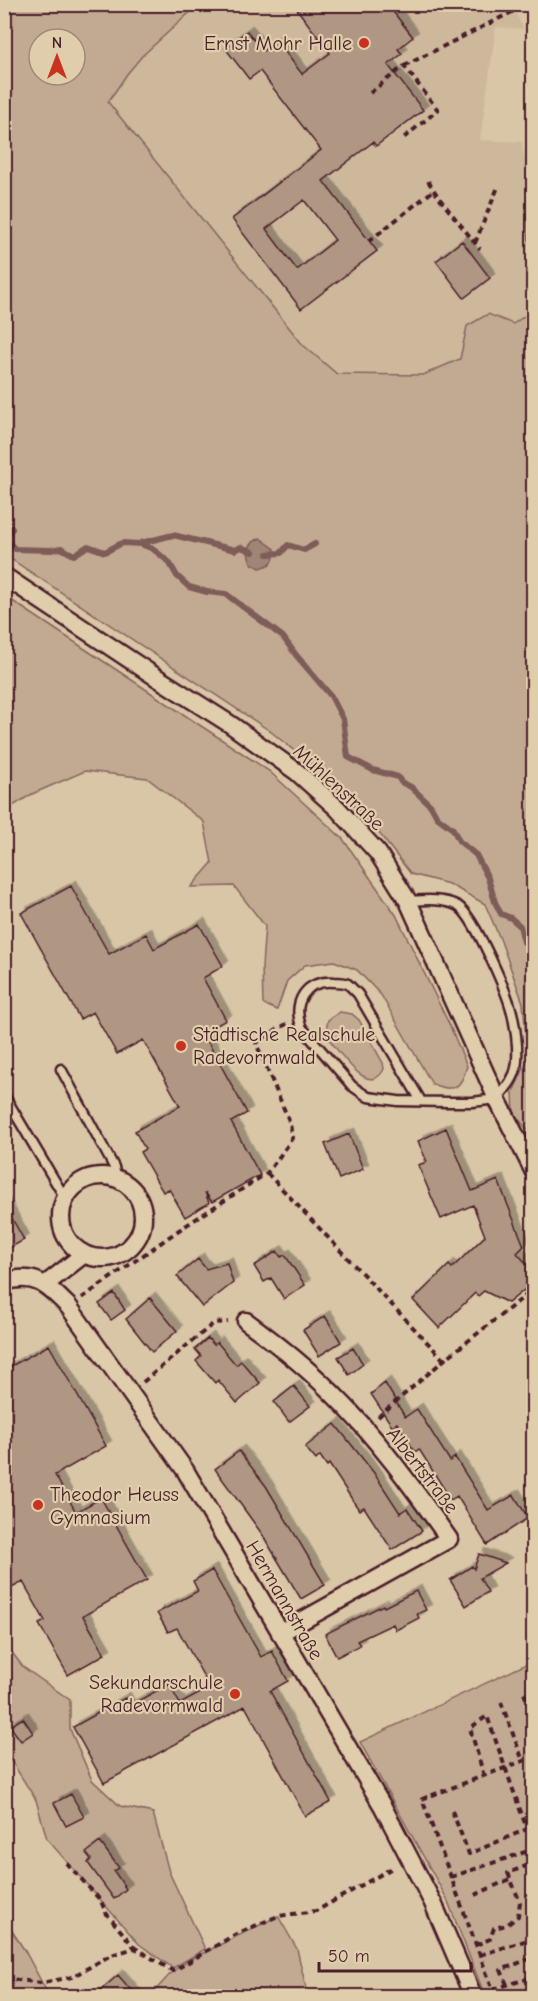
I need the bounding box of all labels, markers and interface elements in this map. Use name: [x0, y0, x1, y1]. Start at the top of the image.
north arrow: [27, 27, 87, 87]
place label: Ernst Mohr Halle: [204, 32, 352, 55]
text: N: [52, 34, 62, 52]
marker: Ernst Mohr Halle: [357, 36, 371, 50]
street label: Mühlenstraße: [289, 740, 389, 835]
place label: Städtische Realschule Radevormwald: [193, 1023, 375, 1069]
marker: Städtische Realschule Radevormwald: [174, 1039, 188, 1053]
street label: Albertstraße: [382, 1423, 463, 1518]
place label: Theodor Heuss Gymnasium: [50, 1483, 179, 1529]
marker: Theodor Heuss Gymnasium: [31, 1498, 45, 1512]
street label: Hermannstraße: [241, 1537, 328, 1664]
place label: Sekundarschule Radevormwald: [89, 1671, 223, 1717]
marker: Sekundarschule Radevormwald: [228, 1687, 242, 1701]
scale bar: [319, 1935, 470, 1973]
text: 50 m: [328, 1946, 370, 1967]

